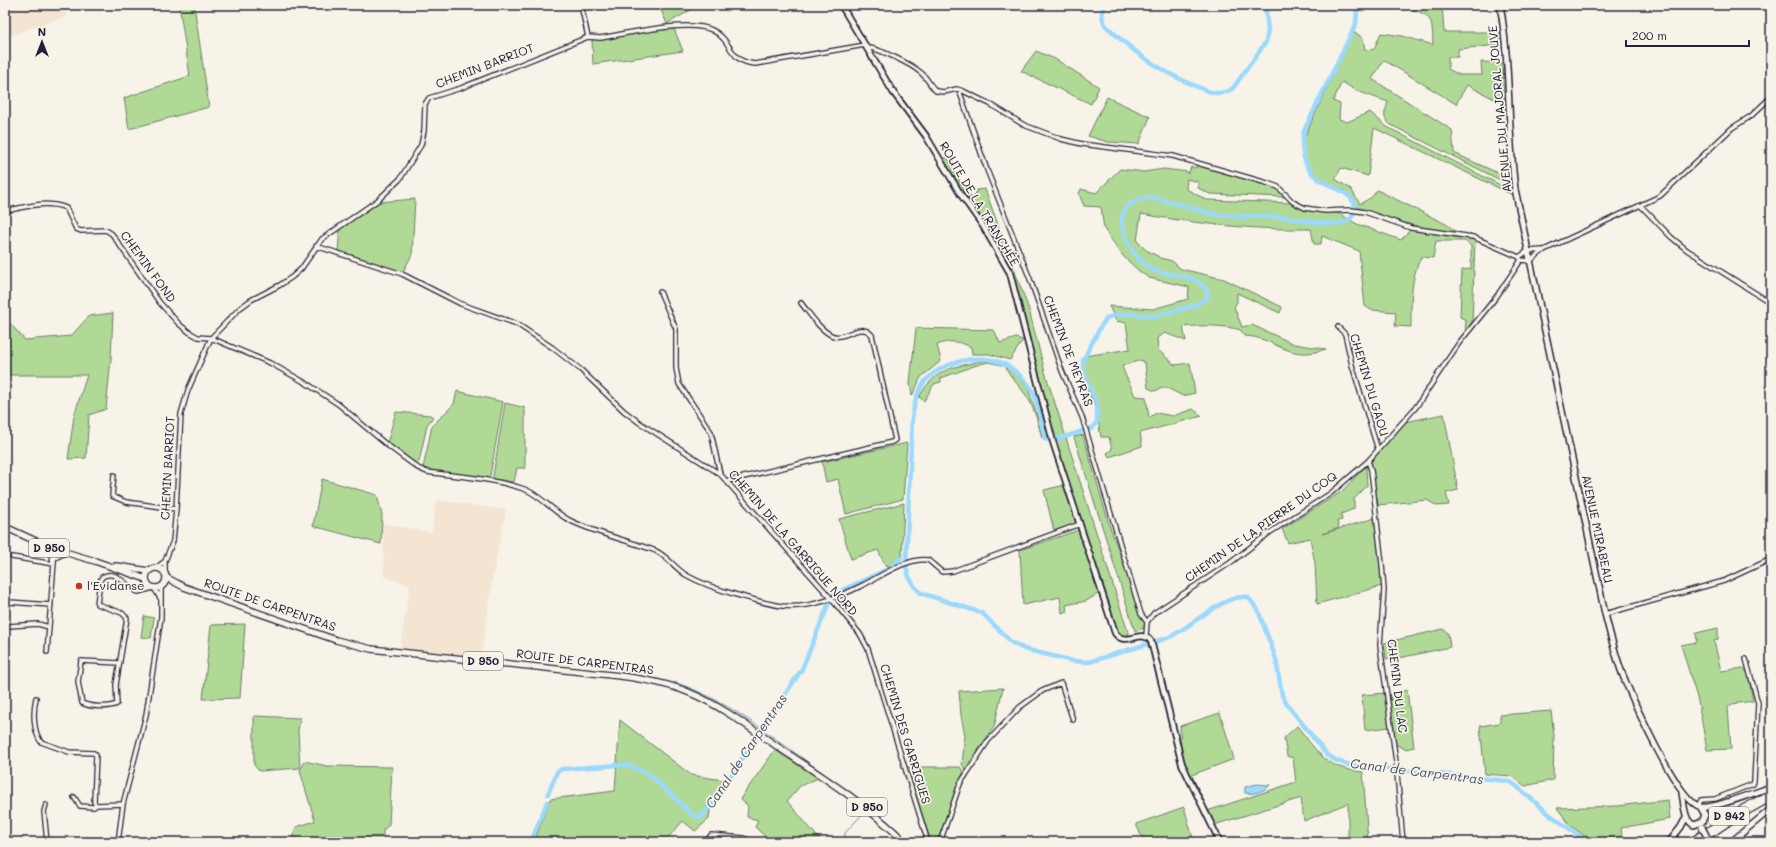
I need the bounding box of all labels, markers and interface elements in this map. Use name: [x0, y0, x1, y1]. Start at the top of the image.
north arrow: [22, 22, 62, 62]
scale bar: [1626, 22, 1749, 48]
text: N: [38, 24, 46, 39]
street label: AVENUE DU MAJORAL JOUVE: [1484, 25, 1514, 193]
text: 200 m: [1632, 27, 1667, 43]
street label: CHEMIN BARRIOT: [433, 39, 536, 91]
street label: ROUTE DE LA TRANCHÉE: [936, 138, 1023, 269]
street label: CHEMIN FOND: [117, 227, 180, 305]
street label: CHEMIN DE MEYRAS: [1040, 293, 1098, 409]
street label: CHEMIN DU GAOU: [1347, 332, 1393, 438]
street label: CHEMIN BARRIOT: [156, 415, 178, 520]
street label: CHEMIN DE LA GARRIGUE NORD: [726, 466, 862, 619]
street label: CHEMIN DE LA PIERRE DU COQ: [1181, 467, 1340, 585]
street label: AVENUE MIRABEAU: [1579, 473, 1617, 584]
road number: D 950: [29, 539, 69, 557]
street label: ROUTE DE CARPENTRAS: [202, 574, 339, 634]
place label: l'Evidanse: [87, 577, 145, 593]
marker: l'Evidanse: [74, 581, 84, 591]
street label: CHEMIN DU LAC: [1384, 638, 1412, 734]
street label: ROUTE DE CARPENTRAS: [515, 645, 655, 677]
road number: D 950: [463, 652, 503, 670]
street label: CHEMIN DES GARRIGUES: [877, 662, 935, 806]
water label: Canal de Carpentras: [701, 690, 790, 811]
water label: Canal de Carpentras: [1349, 754, 1485, 787]
road number: D 950: [847, 798, 887, 816]
road number: D 942: [1709, 807, 1749, 825]

